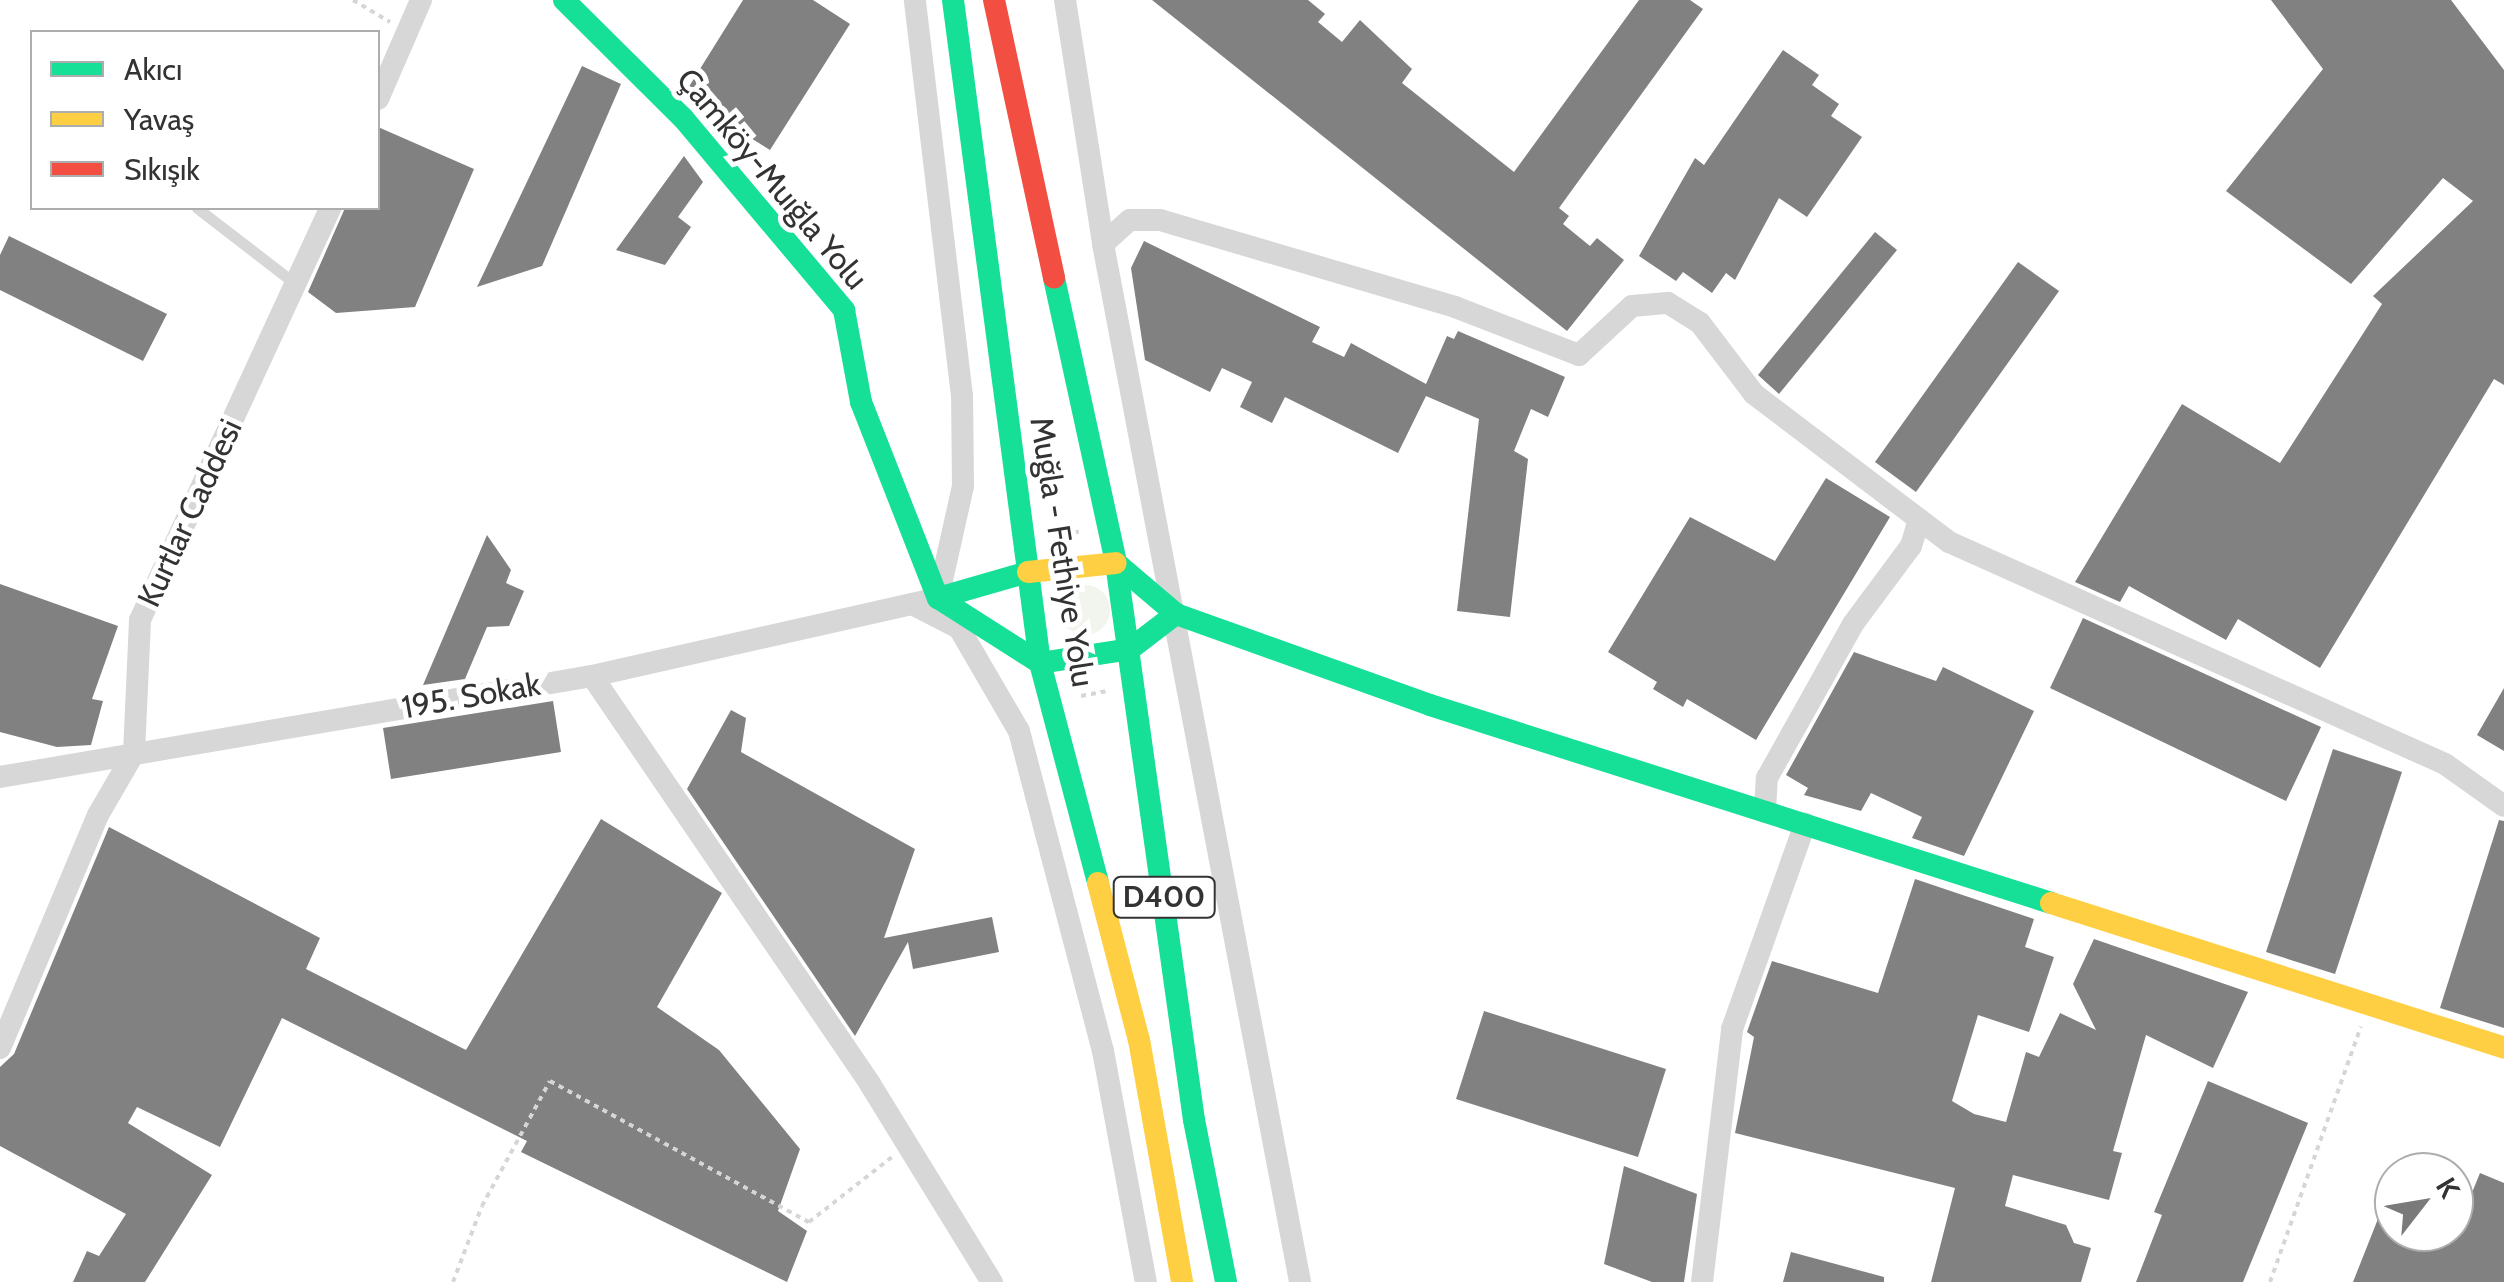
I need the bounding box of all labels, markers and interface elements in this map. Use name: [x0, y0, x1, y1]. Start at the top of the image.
legend: [30, 30, 380, 210]
text: Akıcı: [124, 51, 182, 88]
street label: Çamköy-Muığla Yolu: [668, 61, 876, 297]
text: Yavaş: [124, 101, 194, 138]
text: Sıkışık: [124, 151, 200, 188]
street label: Kurtlar Caddesi: [130, 413, 250, 613]
street label: Muğla - Fethiye Yolu: [1022, 414, 1102, 690]
street label: 195. Sokak: [399, 665, 543, 727]
road number: D400: [1112, 872, 1216, 922]
north arrow: [2374, 1152, 2474, 1252]
text: K: [2429, 1171, 2467, 1204]

